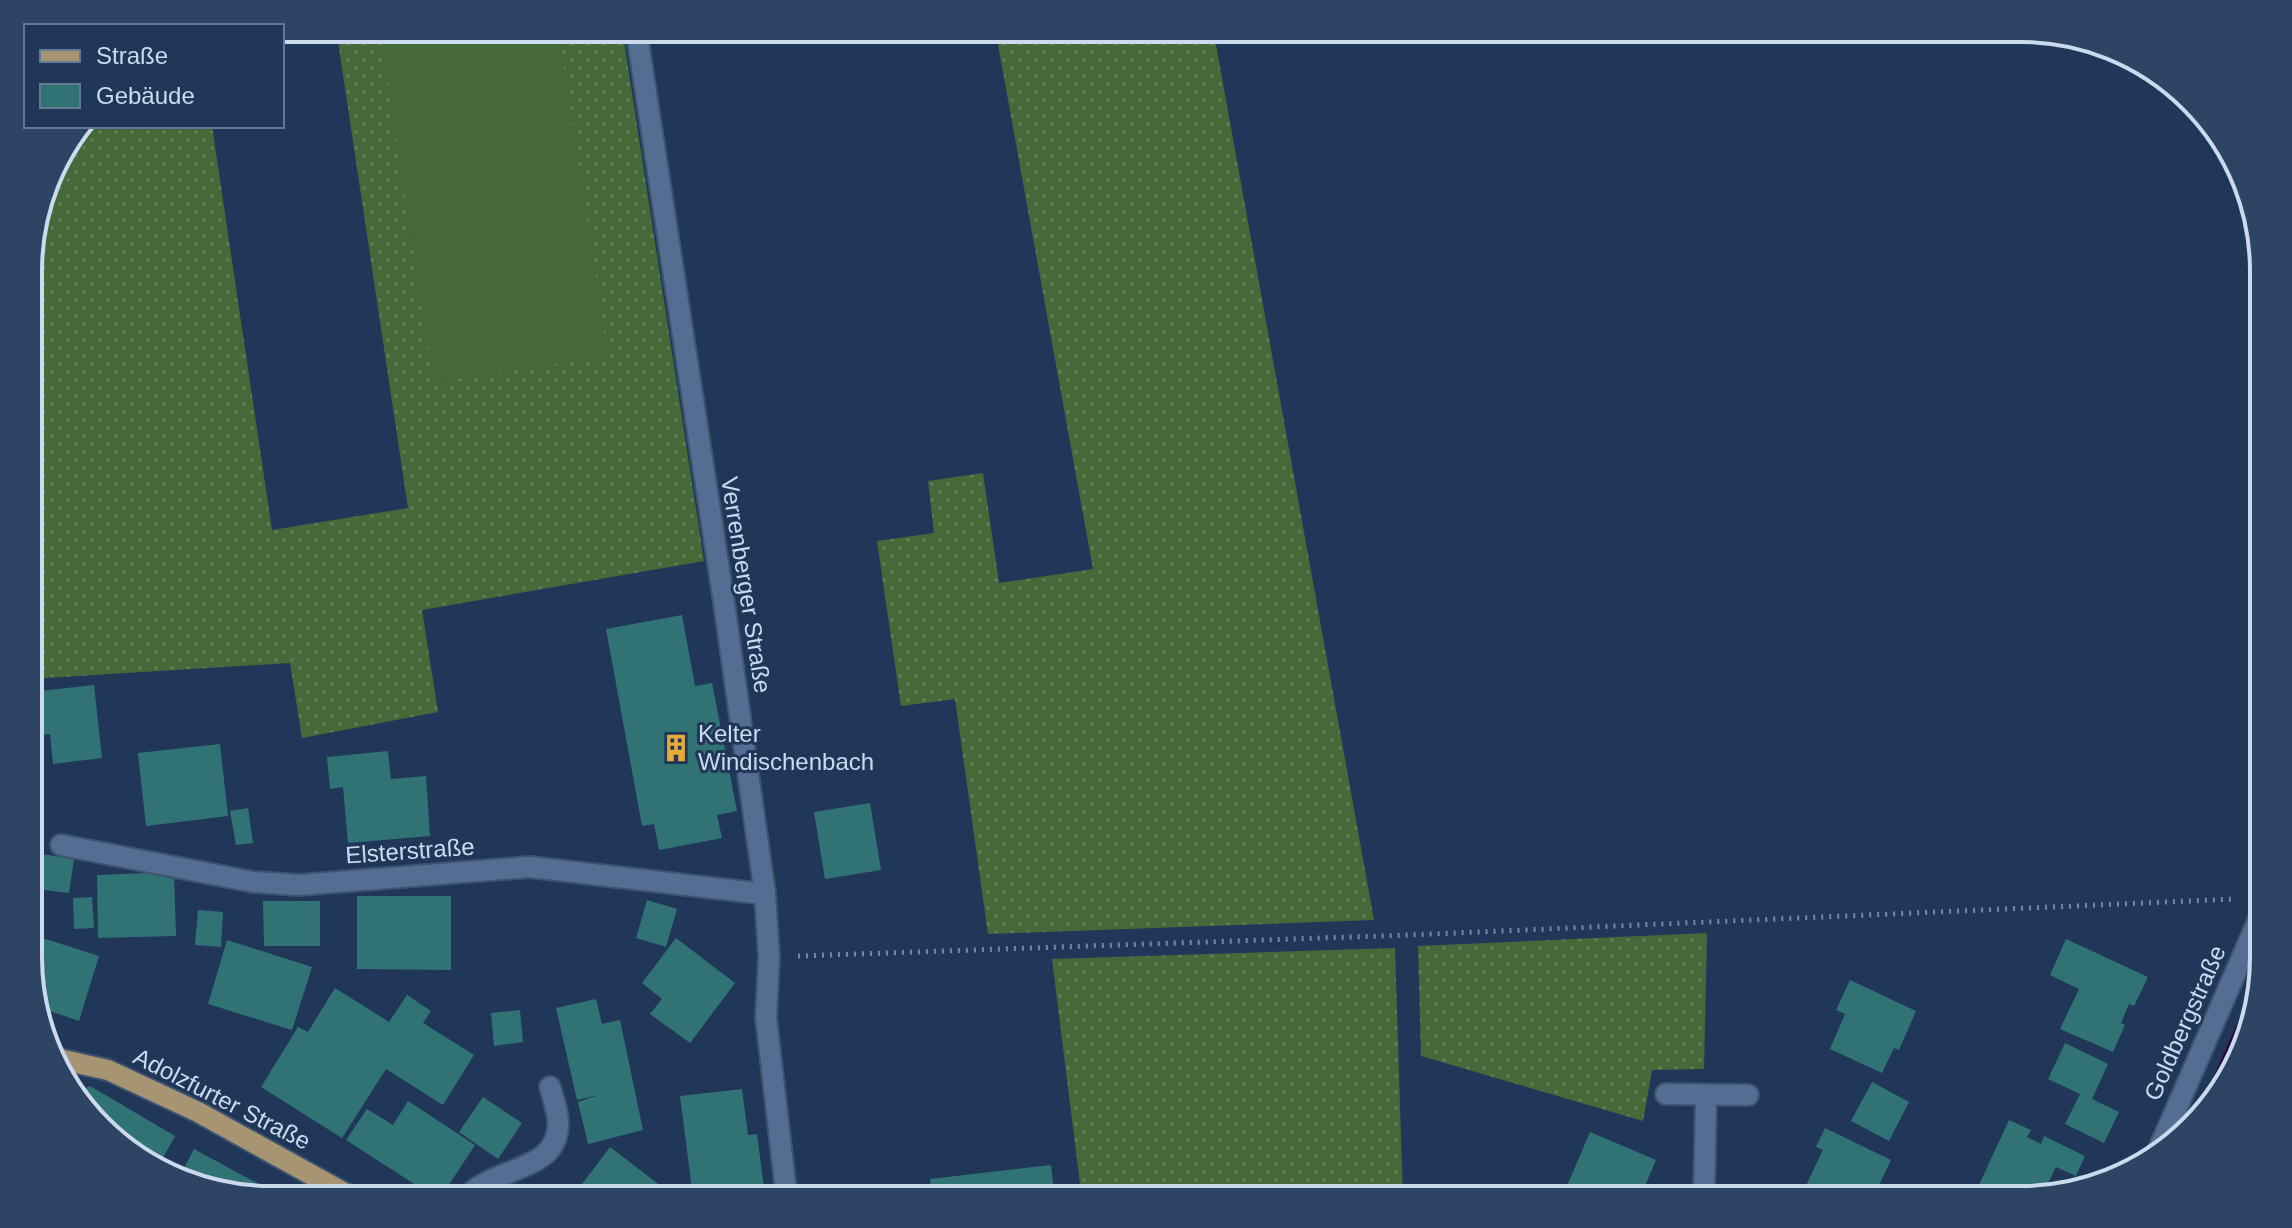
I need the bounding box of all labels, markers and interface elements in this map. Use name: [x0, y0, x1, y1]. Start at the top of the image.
legend: [24, 24, 284, 128]
text: Straße: [96, 42, 168, 69]
text: Gebäude: [96, 82, 195, 109]
street label: Verrenberger Straße: [716, 475, 777, 695]
place label: Kelter Windischenbach: [698, 720, 874, 775]
building icon: Kelter Windischenbach: [661, 733, 691, 763]
street label: Elsterstraße: [344, 833, 475, 868]
street label: Goldbergstraße: [2138, 941, 2231, 1104]
street label: Adolzfurter Straße: [129, 1042, 315, 1155]

